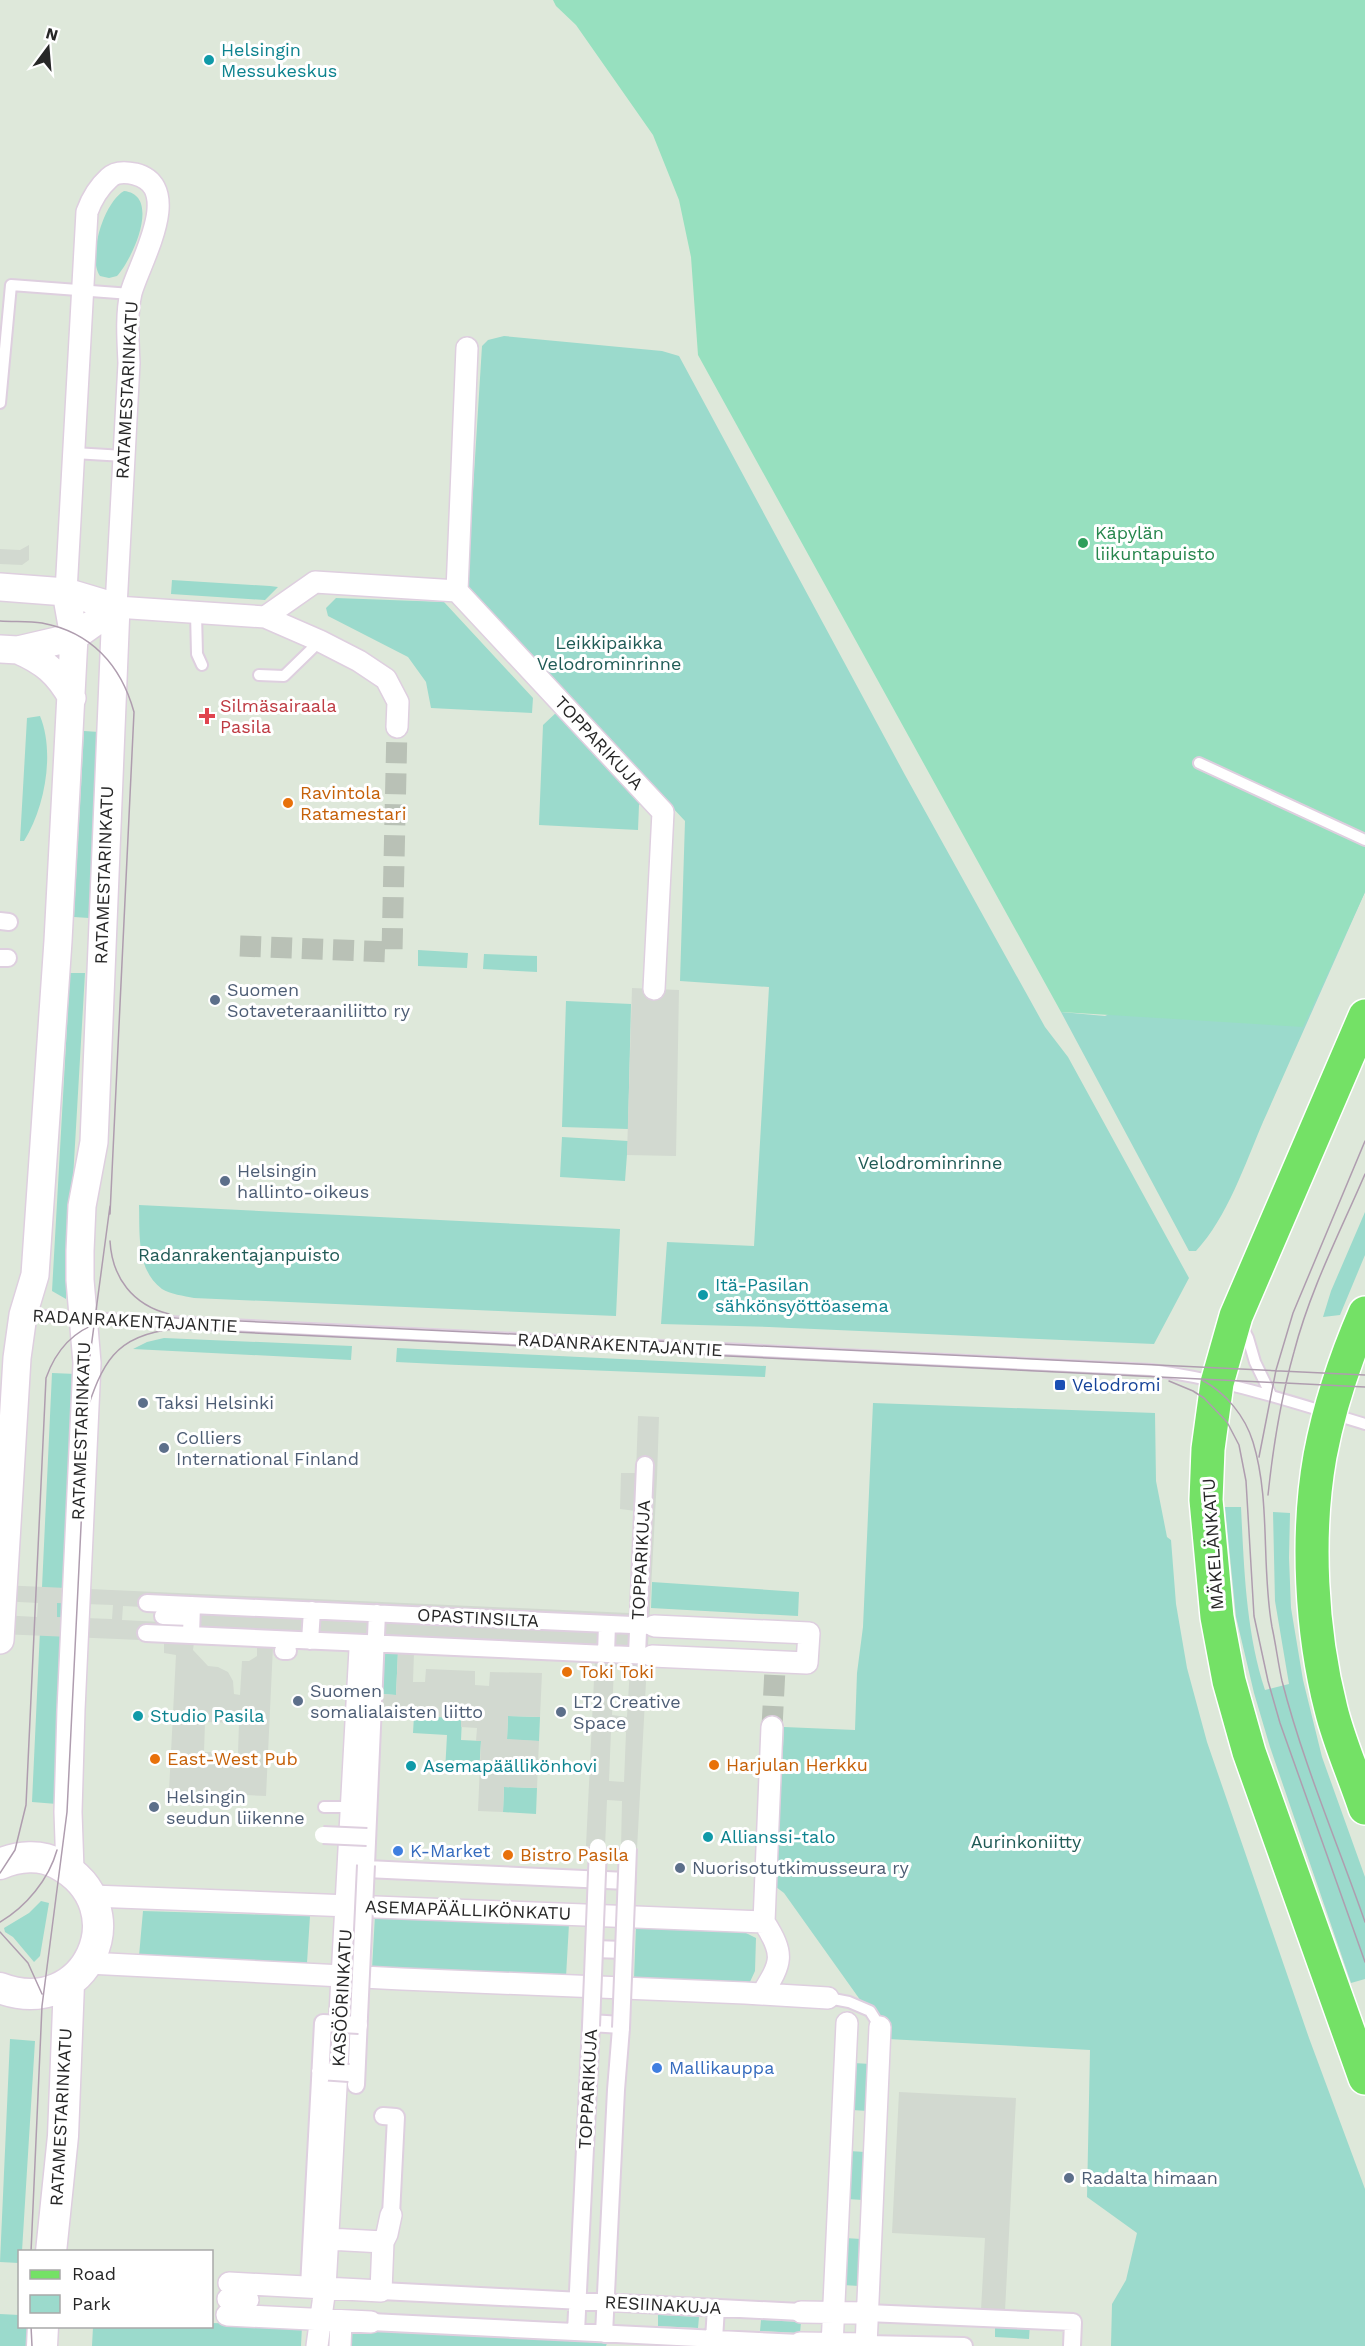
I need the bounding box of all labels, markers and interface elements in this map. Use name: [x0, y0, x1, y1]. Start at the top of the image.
north arrow: [18, 18, 78, 78]
text: N: [44, 23, 60, 45]
place label: Helsingin Messukeskus: [221, 39, 337, 81]
marker: Helsingin Messukeskus: [202, 53, 216, 67]
street label: RATAMESTARINKATU: [111, 300, 142, 480]
place label: Käpylän liikuntapuisto: [1095, 522, 1215, 564]
marker: Käpylän liikuntapuisto: [1076, 536, 1090, 550]
park label: Leikkipaikka Velodrominrinne: [537, 632, 681, 674]
street label: TOPPARIKUJA: [551, 691, 648, 794]
place label: Silmäsairaala Pasila: [220, 695, 337, 737]
marker: Silmäsairaala Pasila: [198, 707, 216, 725]
place label: Ravintola Ratamestari: [300, 782, 406, 824]
street label: RATAMESTARINKATU: [90, 785, 117, 965]
marker: Ravintola Ratamestari: [281, 796, 295, 810]
place label: Suomen Sotaveteraaniliitto ry: [227, 979, 411, 1021]
marker: Suomen Sotaveteraaniliitto ry: [208, 993, 222, 1007]
park label: Velodrominrinne: [858, 1152, 1002, 1173]
place label: Helsingin hallinto-oikeus: [237, 1160, 369, 1202]
marker: Helsingin hallinto-oikeus: [218, 1174, 232, 1188]
park label: Radanrakentajanpuisto: [138, 1244, 340, 1265]
place label: Itä-Pasilan sähkönsyöttöasema: [715, 1274, 889, 1316]
marker: Itä-Pasilan sähkönsyöttöasema: [696, 1288, 710, 1302]
street label: RADANRAKENTAJANTIE: [32, 1305, 238, 1336]
street label: RADANRAKENTAJANTIE: [517, 1329, 723, 1360]
street label: RATAMESTARINKATU: [67, 1341, 94, 1521]
place label: Velodromi: [1072, 1374, 1161, 1395]
marker: Velodromi: [1053, 1378, 1067, 1392]
place label: Taksi Helsinki: [155, 1392, 274, 1413]
marker: Taksi Helsinki: [136, 1396, 150, 1410]
place label: Colliers International Finland: [176, 1427, 359, 1469]
marker: Colliers International Finland: [157, 1441, 171, 1455]
street label: MÄKELÄNKATU: [1197, 1477, 1228, 1611]
street label: TOPPARIKUJA: [627, 1499, 654, 1621]
street label: OPASTINSILTA: [416, 1604, 540, 1631]
place label: Toki Toki: [579, 1661, 654, 1682]
marker: Toki Toki: [560, 1665, 574, 1679]
place label: Suomen somalialaisten liitto: [310, 1680, 483, 1722]
place label: LT2 Creative Space: [573, 1691, 681, 1733]
marker: Suomen somalialaisten liitto: [291, 1694, 305, 1708]
place label: Studio Pasila: [150, 1705, 264, 1726]
marker: LT2 Creative Space: [554, 1705, 568, 1719]
marker: Studio Pasila: [131, 1709, 145, 1723]
place label: East-West Pub: [167, 1748, 298, 1769]
marker: East-West Pub: [148, 1752, 162, 1766]
place label: Harjulan Herkku: [726, 1754, 868, 1775]
place label: Asemapäällikönhovi: [423, 1755, 597, 1776]
marker: Harjulan Herkku: [707, 1758, 721, 1772]
marker: Asemapäällikönhovi: [404, 1759, 418, 1773]
place label: Helsingin seudun liikenne: [166, 1786, 305, 1828]
marker: Helsingin seudun liikenne: [147, 1800, 161, 1814]
place label: Allianssi-talo: [720, 1826, 836, 1847]
marker: Allianssi-talo: [701, 1830, 715, 1844]
park label: Aurinkoniitty: [971, 1831, 1082, 1852]
place label: K-Market: [410, 1840, 491, 1861]
marker: K-Market: [391, 1844, 405, 1858]
place label: Bistro Pasila: [520, 1844, 629, 1865]
marker: Bistro Pasila: [501, 1848, 515, 1862]
place label: Nuorisotutkimusseura ry: [692, 1857, 909, 1878]
marker: Nuorisotutkimusseura ry: [673, 1861, 687, 1875]
street label: ASEMAPÄÄLLIKÖNKATU: [365, 1895, 572, 1924]
street label: KASÖÖRINKATU: [327, 1928, 356, 2068]
street label: RATAMESTARINKATU: [45, 2027, 76, 2207]
street label: TOPPARIKUJA: [574, 2028, 601, 2150]
place label: Mallikauppa: [669, 2057, 774, 2078]
marker: Mallikauppa: [650, 2061, 664, 2075]
place label: Radalta himaan: [1081, 2167, 1218, 2188]
marker: Radalta himaan: [1062, 2171, 1076, 2185]
legend: [18, 2250, 213, 2328]
text: Road: [72, 2263, 116, 2284]
street label: RESIINAKUJA: [604, 2291, 722, 2318]
text: Park: [72, 2293, 111, 2314]

